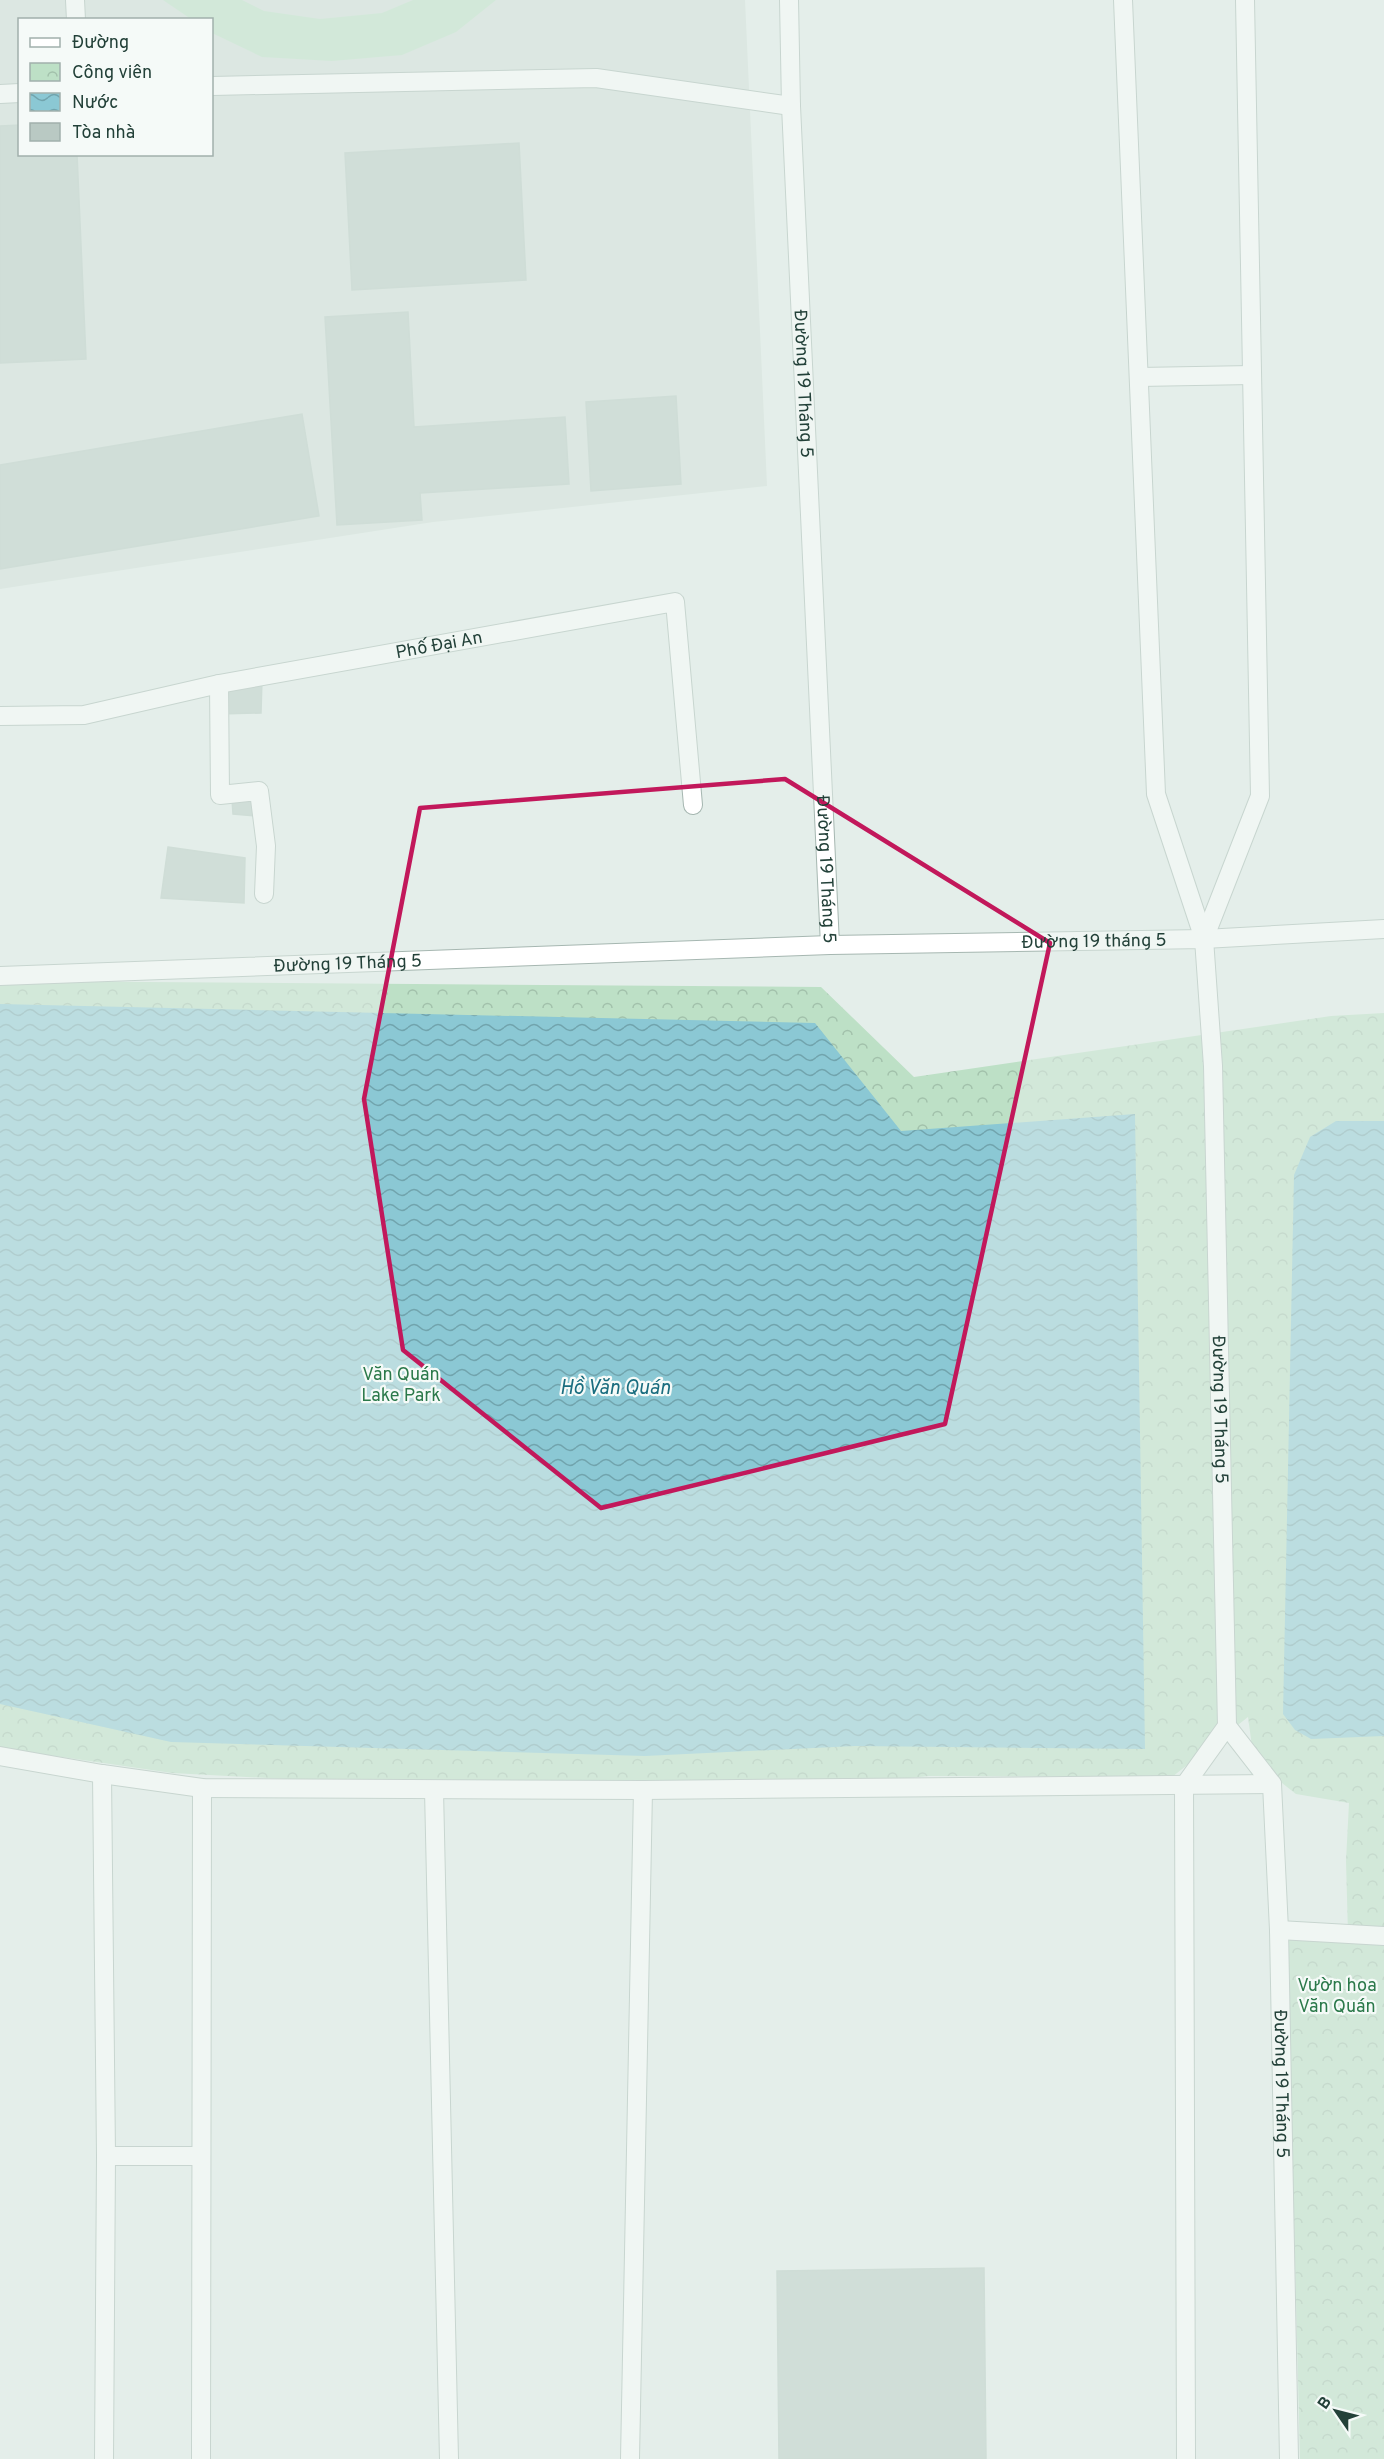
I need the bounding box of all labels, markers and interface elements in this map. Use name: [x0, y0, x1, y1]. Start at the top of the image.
legend: [18, 18, 213, 156]
text: Đường: [72, 32, 129, 55]
text: Công viên: [72, 62, 152, 85]
text: Nước: [72, 92, 118, 115]
text: Tòa nhà: [72, 122, 135, 145]
street label: Đường 19 Tháng 5: [787, 309, 817, 458]
street label: Phố Đại An: [394, 627, 485, 665]
street label: Đường 19 Tháng 5: [810, 794, 840, 944]
street label: Đường 19 tháng 5: [1021, 930, 1167, 955]
street label: Đường 19 Tháng 5: [273, 950, 422, 979]
street label: Đường 19 Tháng 5: [1206, 1335, 1232, 1484]
park label: Văn Quán Lake Park: [361, 1364, 441, 1408]
water label: Hồ Văn Quán: [560, 1375, 670, 1402]
park label: Vườn hoa Văn Quán: [1297, 1975, 1377, 2019]
street label: Đường 19 Tháng 5: [1268, 2009, 1293, 2158]
north arrow: [1306, 2381, 1366, 2441]
text: B: [1314, 2393, 1337, 2414]

